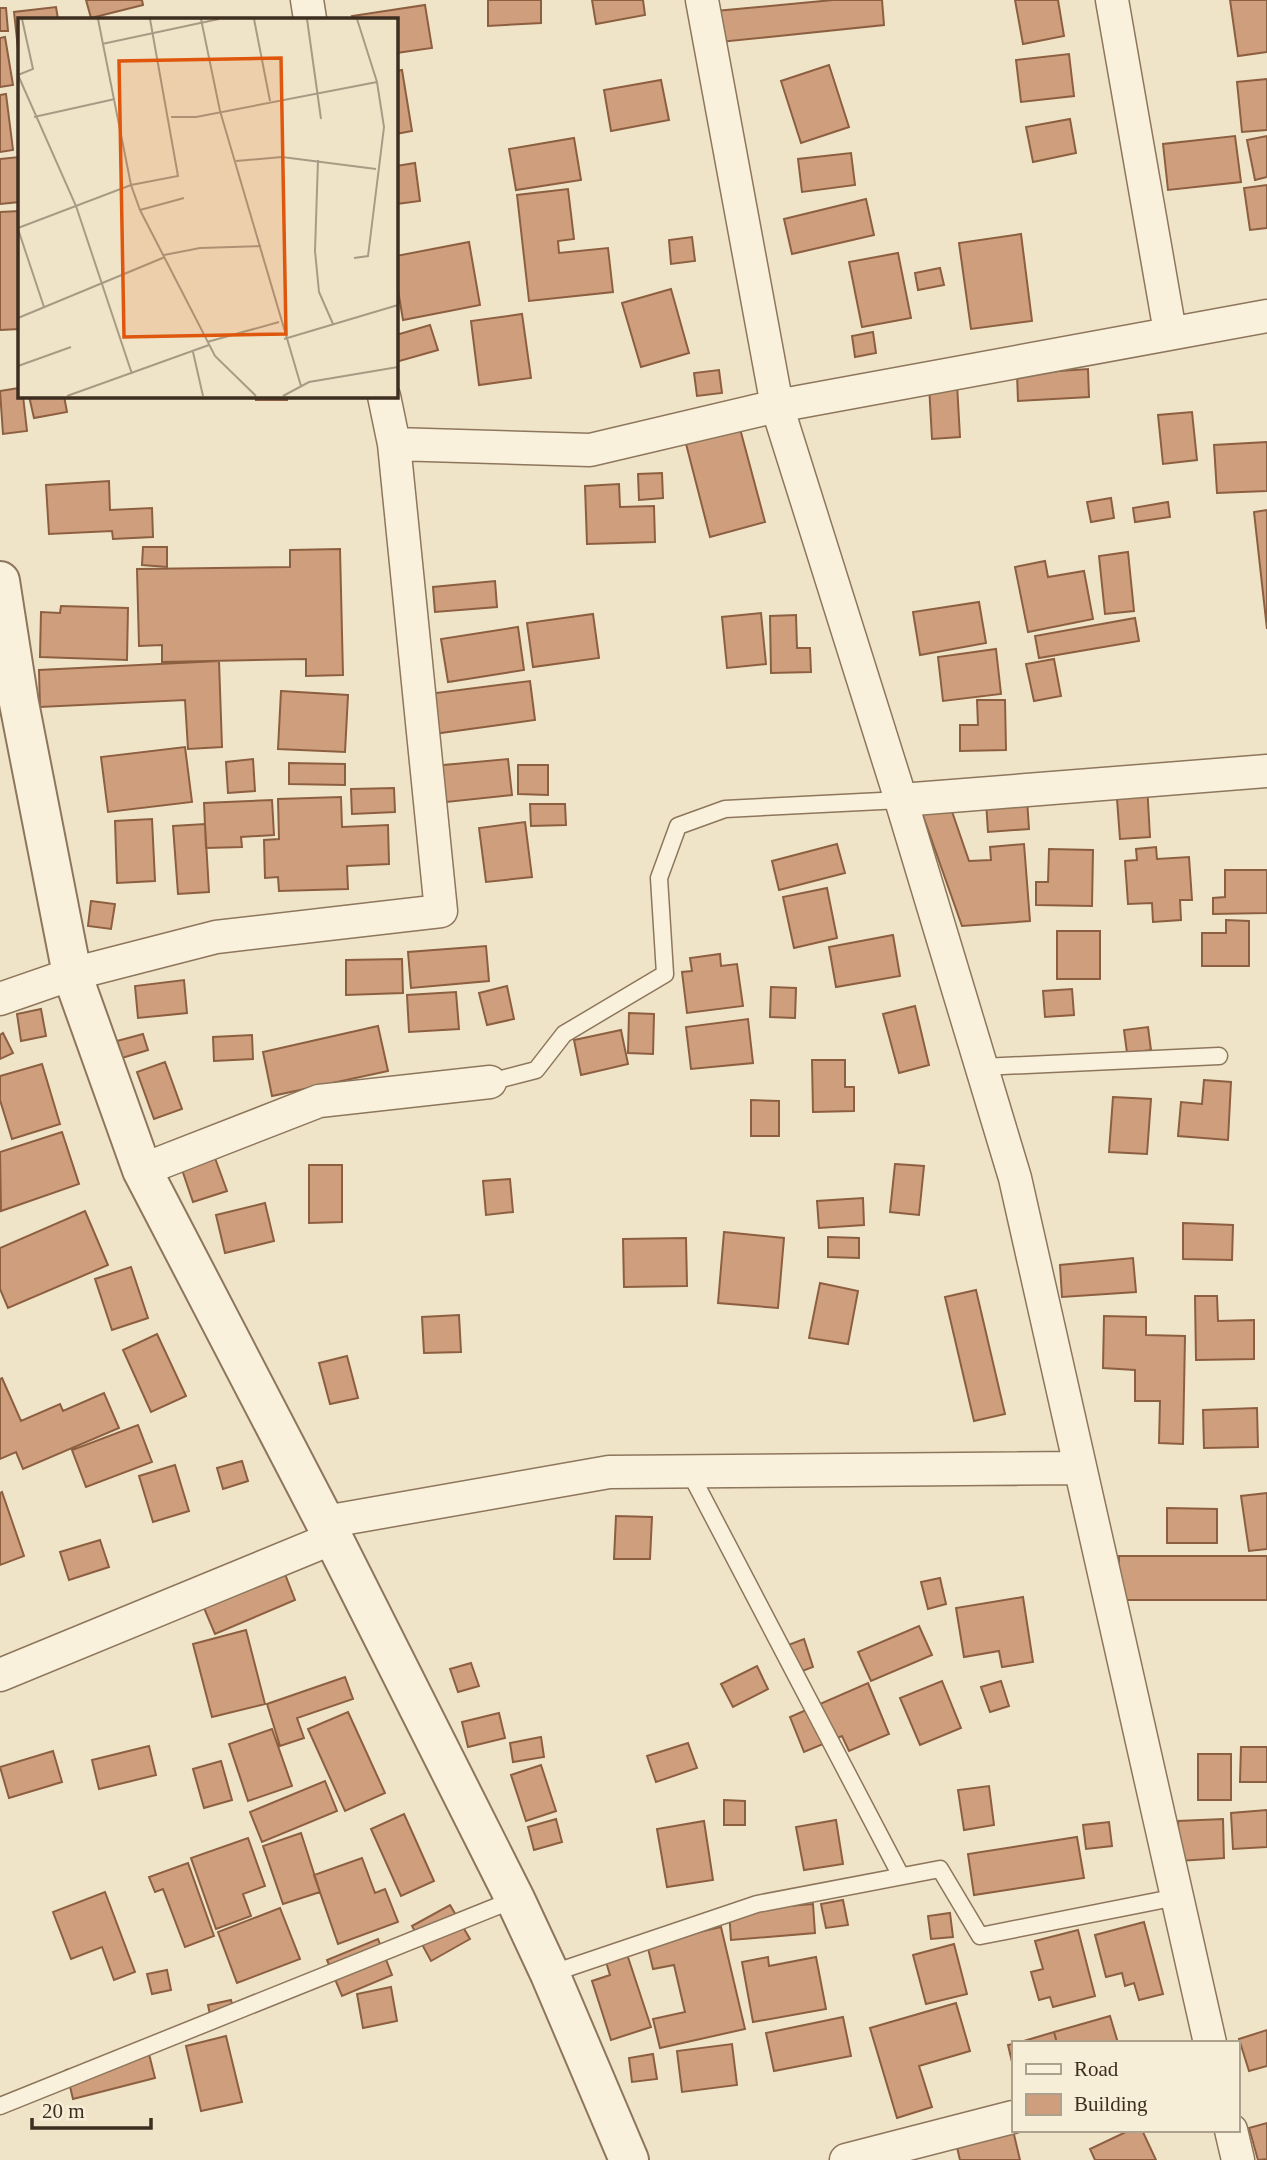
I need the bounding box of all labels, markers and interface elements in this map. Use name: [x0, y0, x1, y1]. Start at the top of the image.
inset map: [18, 18, 397, 397]
legend: [1012, 2041, 1239, 2132]
text: Road: [1074, 2057, 1119, 2081]
scale bar: [32, 2086, 150, 2130]
text: Building: [1074, 2092, 1148, 2116]
text: 20 m: [42, 2099, 85, 2123]

